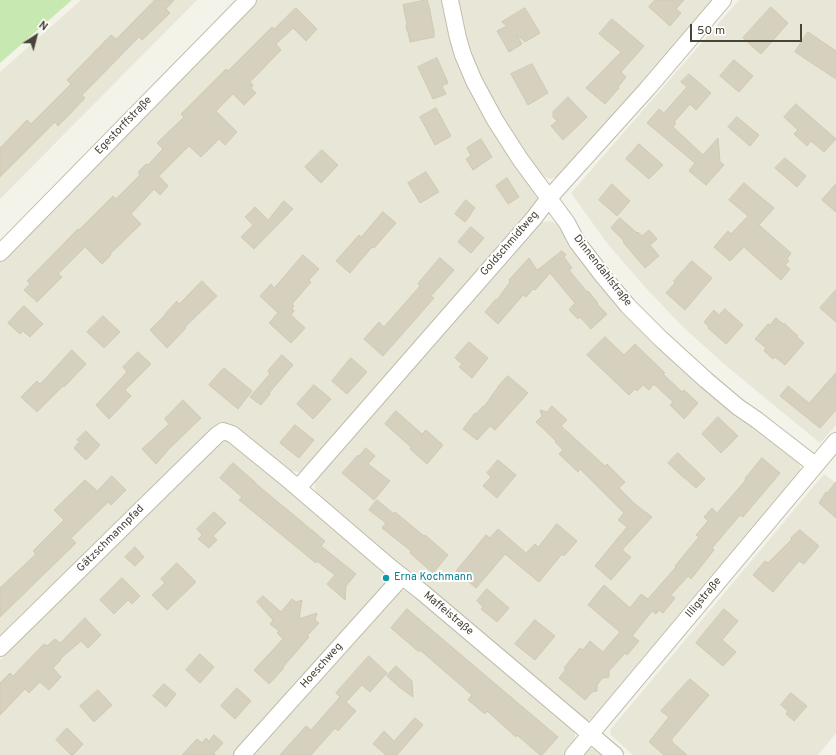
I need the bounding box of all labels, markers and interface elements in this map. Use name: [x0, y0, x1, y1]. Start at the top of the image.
north arrow: [16, 16, 56, 56]
scale bar: [692, 16, 804, 42]
text: N: [36, 18, 50, 34]
text: 50 m: [697, 23, 725, 39]
street label: Egestorffstraße: [93, 94, 155, 158]
street label: Goldschmidtweg: [478, 209, 542, 279]
street label: Dinnendahlstraße: [570, 233, 634, 309]
street label: Gätzschmannpfad: [75, 503, 147, 575]
place label: Erna Kochmann: [394, 571, 472, 585]
marker: Erna Kochmann: [381, 573, 391, 583]
street label: Illigstraße: [683, 575, 725, 621]
street label: Maffeistraße: [420, 589, 476, 639]
street label: Hoeschweg: [298, 641, 346, 691]

